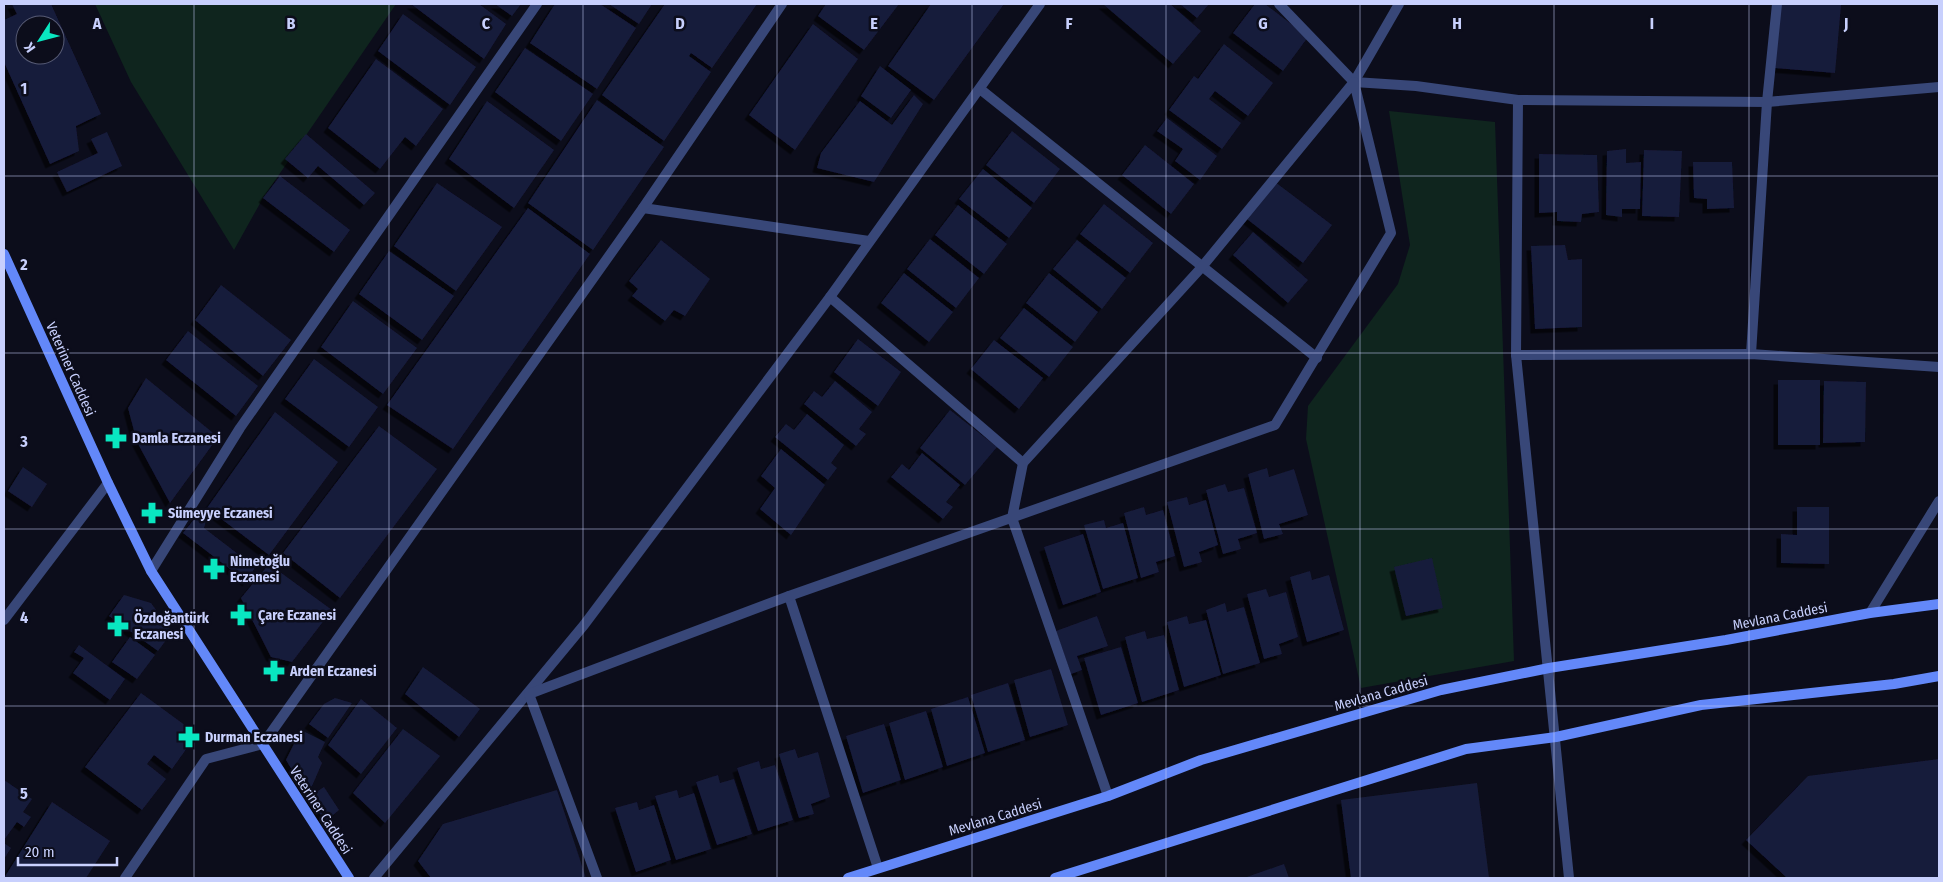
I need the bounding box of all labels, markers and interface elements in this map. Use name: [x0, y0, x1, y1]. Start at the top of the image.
text: A: [92, 14, 102, 33]
text: B: [287, 14, 296, 33]
text: C: [482, 14, 491, 33]
text: D: [675, 14, 685, 33]
text: E: [870, 14, 878, 33]
text: F: [1065, 14, 1073, 33]
text: G: [1258, 14, 1268, 33]
text: H: [1452, 14, 1462, 33]
text: I: [1650, 14, 1654, 33]
text: J: [1843, 14, 1848, 33]
north arrow: [15, 15, 65, 65]
text: K: [20, 38, 39, 56]
text: 1: [21, 79, 27, 98]
text: 2: [19, 255, 28, 274]
street label: Veteriner Caddesi: [42, 320, 99, 419]
pharmacy icon: Damla Eczanesi: [103, 425, 129, 451]
place label: Damla Eczanesi: [132, 430, 221, 447]
text: 3: [19, 432, 28, 451]
pharmacy icon: Sümeyye Eczanesi: [139, 500, 165, 526]
place label: Sümeyye Eczanesi: [168, 505, 273, 522]
place label: Nimetoğlu Eczanesi: [230, 553, 290, 586]
pharmacy icon: Nimetoğlu Eczanesi: [201, 556, 227, 582]
street label: Mevlana Caddesi: [1731, 599, 1829, 634]
pharmacy icon: Çare Eczanesi: [228, 602, 254, 628]
place label: Çare Eczanesi: [258, 607, 337, 625]
text: 4: [20, 608, 28, 627]
place label: Özdoğantürk Eczanesi: [134, 609, 210, 643]
pharmacy icon: Özdoğantürk Eczanesi: [105, 613, 131, 639]
pharmacy icon: Arden Eczanesi: [261, 658, 287, 684]
place label: Arden Eczanesi: [289, 663, 377, 680]
street label: Mevlana Caddesi: [1332, 672, 1430, 715]
pharmacy icon: Durman Eczanesi: [176, 724, 202, 750]
place label: Durman Eczanesi: [205, 729, 303, 746]
street label: Veteriner Caddesi: [286, 763, 355, 857]
text: 5: [20, 784, 28, 803]
street label: Mevlana Caddesi: [947, 795, 1044, 840]
scale bar: [18, 834, 116, 866]
text: 20 m: [25, 843, 55, 861]

